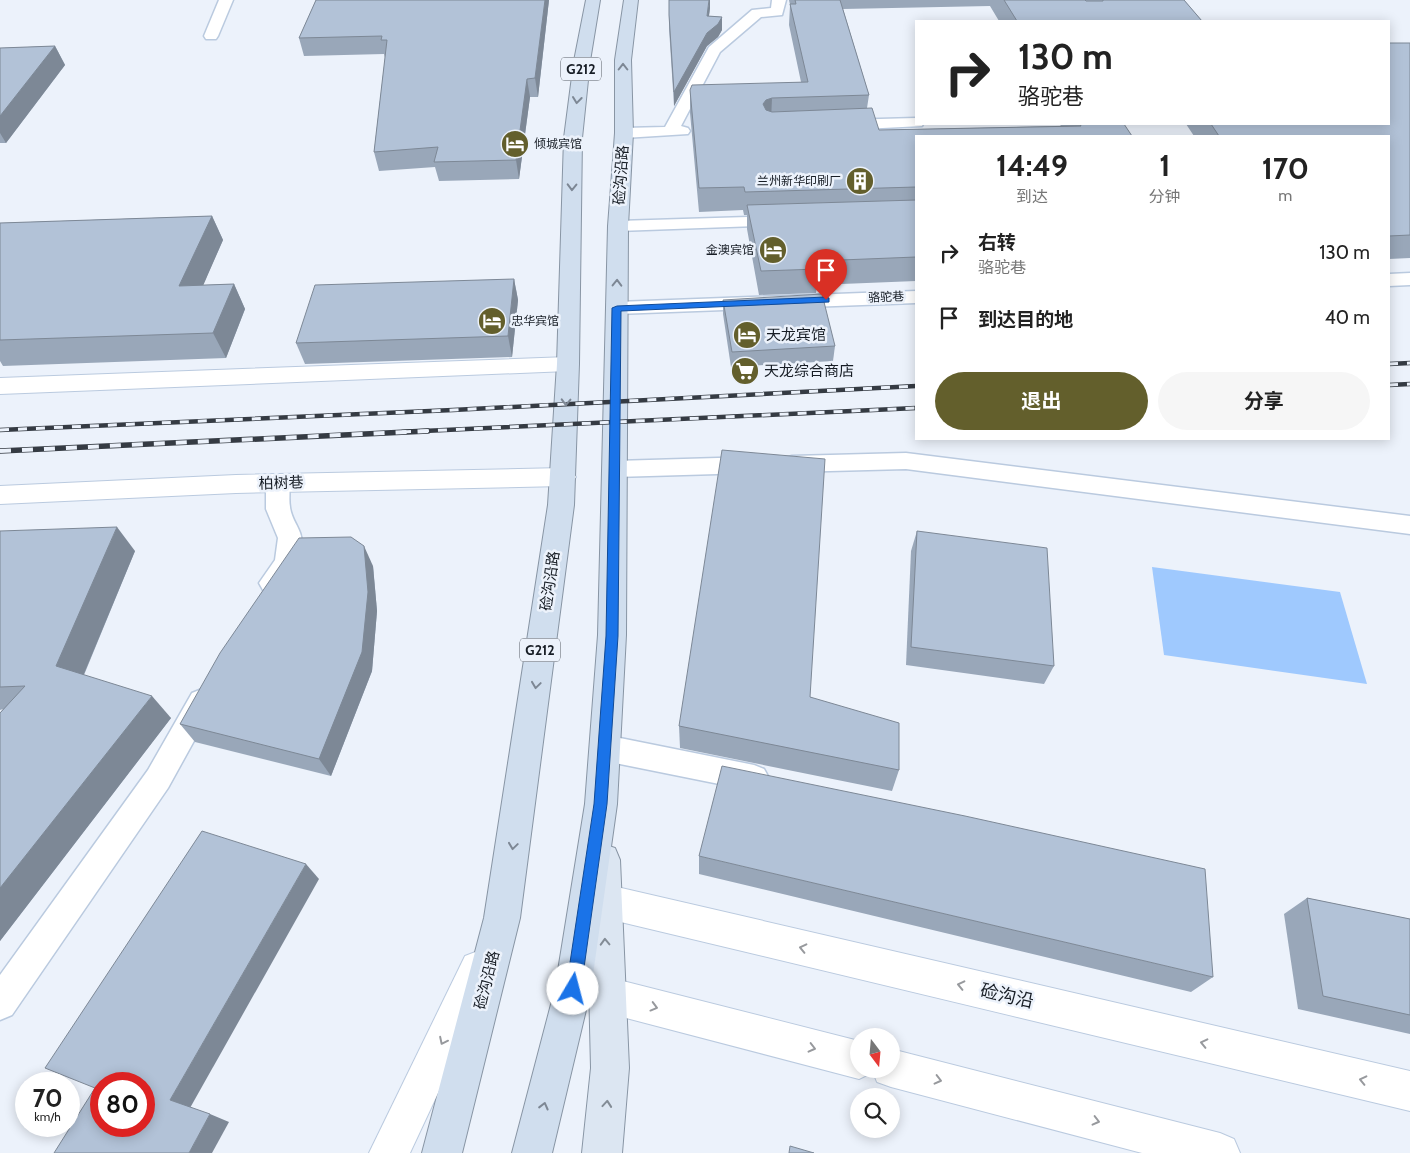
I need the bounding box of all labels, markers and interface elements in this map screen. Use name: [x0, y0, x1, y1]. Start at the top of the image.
text: 130 m: [1018, 35, 1113, 78]
icon: right: [935, 40, 1000, 105]
road number: G212: [561, 58, 601, 80]
one-way arrow: [618, 62, 628, 70]
text: 骆驼巷: [1018, 83, 1084, 110]
one-way arrow: [572, 96, 583, 104]
hotel icon: 倾城宾馆: [500, 129, 530, 159]
place label: 倾城宾馆: [534, 136, 582, 151]
street label: 硷沟沿路: [610, 144, 632, 206]
text: 14:49: [996, 147, 1068, 184]
text: 1: [1159, 147, 1170, 184]
text: 170: [1262, 150, 1309, 187]
building icon: 兰州新华印刷厂: [845, 166, 875, 196]
place label: 兰州新华印刷厂: [757, 173, 841, 188]
one-way arrow: [567, 183, 577, 191]
text: m: [1278, 186, 1292, 205]
text: 到达: [1016, 187, 1048, 206]
text: 分钟: [1149, 187, 1181, 206]
text: 右转: [978, 231, 1016, 254]
hotel icon: 金澳宾馆: [758, 235, 788, 265]
icon: right: [935, 239, 963, 267]
text: 130 m: [1319, 241, 1370, 264]
place label: 金澳宾馆: [706, 242, 754, 257]
pin: [805, 249, 847, 300]
icon: arrive: [812, 256, 840, 284]
text: 骆驼巷: [978, 258, 1026, 277]
one-way arrow: [612, 279, 622, 286]
street label: 骆驼巷: [868, 288, 904, 305]
icon: arrive: [935, 304, 963, 332]
hotel icon: 忠华宾馆: [477, 306, 507, 336]
text: 40 m: [1325, 306, 1370, 329]
text: 到达目的地: [978, 308, 1073, 331]
place label: 忠华宾馆: [511, 313, 559, 328]
hotel icon: 天龙宾馆: [732, 320, 762, 350]
place label: 天龙宾馆: [766, 326, 826, 344]
supermarket icon: 天龙综合商店: [730, 356, 760, 386]
place label: 天龙综合商店: [764, 362, 854, 380]
button: 退出: [935, 372, 1148, 430]
button: 分享: [1158, 372, 1370, 430]
one-way arrow: [561, 398, 571, 406]
street label: 柏树巷: [258, 473, 304, 493]
street label: 硷沟沿路: [537, 550, 563, 612]
road number: G212: [520, 638, 560, 662]
one-way arrow: [531, 680, 541, 689]
one-way arrow: [508, 841, 518, 850]
one-way arrow: [600, 938, 611, 946]
one-way arrow: [798, 943, 807, 954]
street label: 硷沟沿路: [471, 949, 503, 1011]
position arrow: [546, 962, 598, 1014]
street label: 硷沟沿: [978, 979, 1036, 1013]
one-way arrow: [957, 980, 965, 991]
one-way arrow: [650, 1001, 659, 1012]
north arrow: [850, 1028, 900, 1078]
map controls: [850, 1028, 900, 1138]
one-way arrow: [439, 1036, 449, 1045]
one-way arrow: [1200, 1038, 1209, 1049]
one-way arrow: [807, 1042, 815, 1052]
speed limit sign: 80: [90, 1072, 155, 1137]
one-way arrow: [934, 1075, 942, 1085]
one-way arrow: [1358, 1075, 1367, 1086]
text: 70: [32, 1083, 63, 1113]
button: search: [850, 1088, 900, 1138]
one-way arrow: [601, 1100, 612, 1108]
one-way arrow: [538, 1101, 549, 1110]
text: km/h: [34, 1109, 61, 1124]
one-way arrow: [1091, 1115, 1100, 1126]

